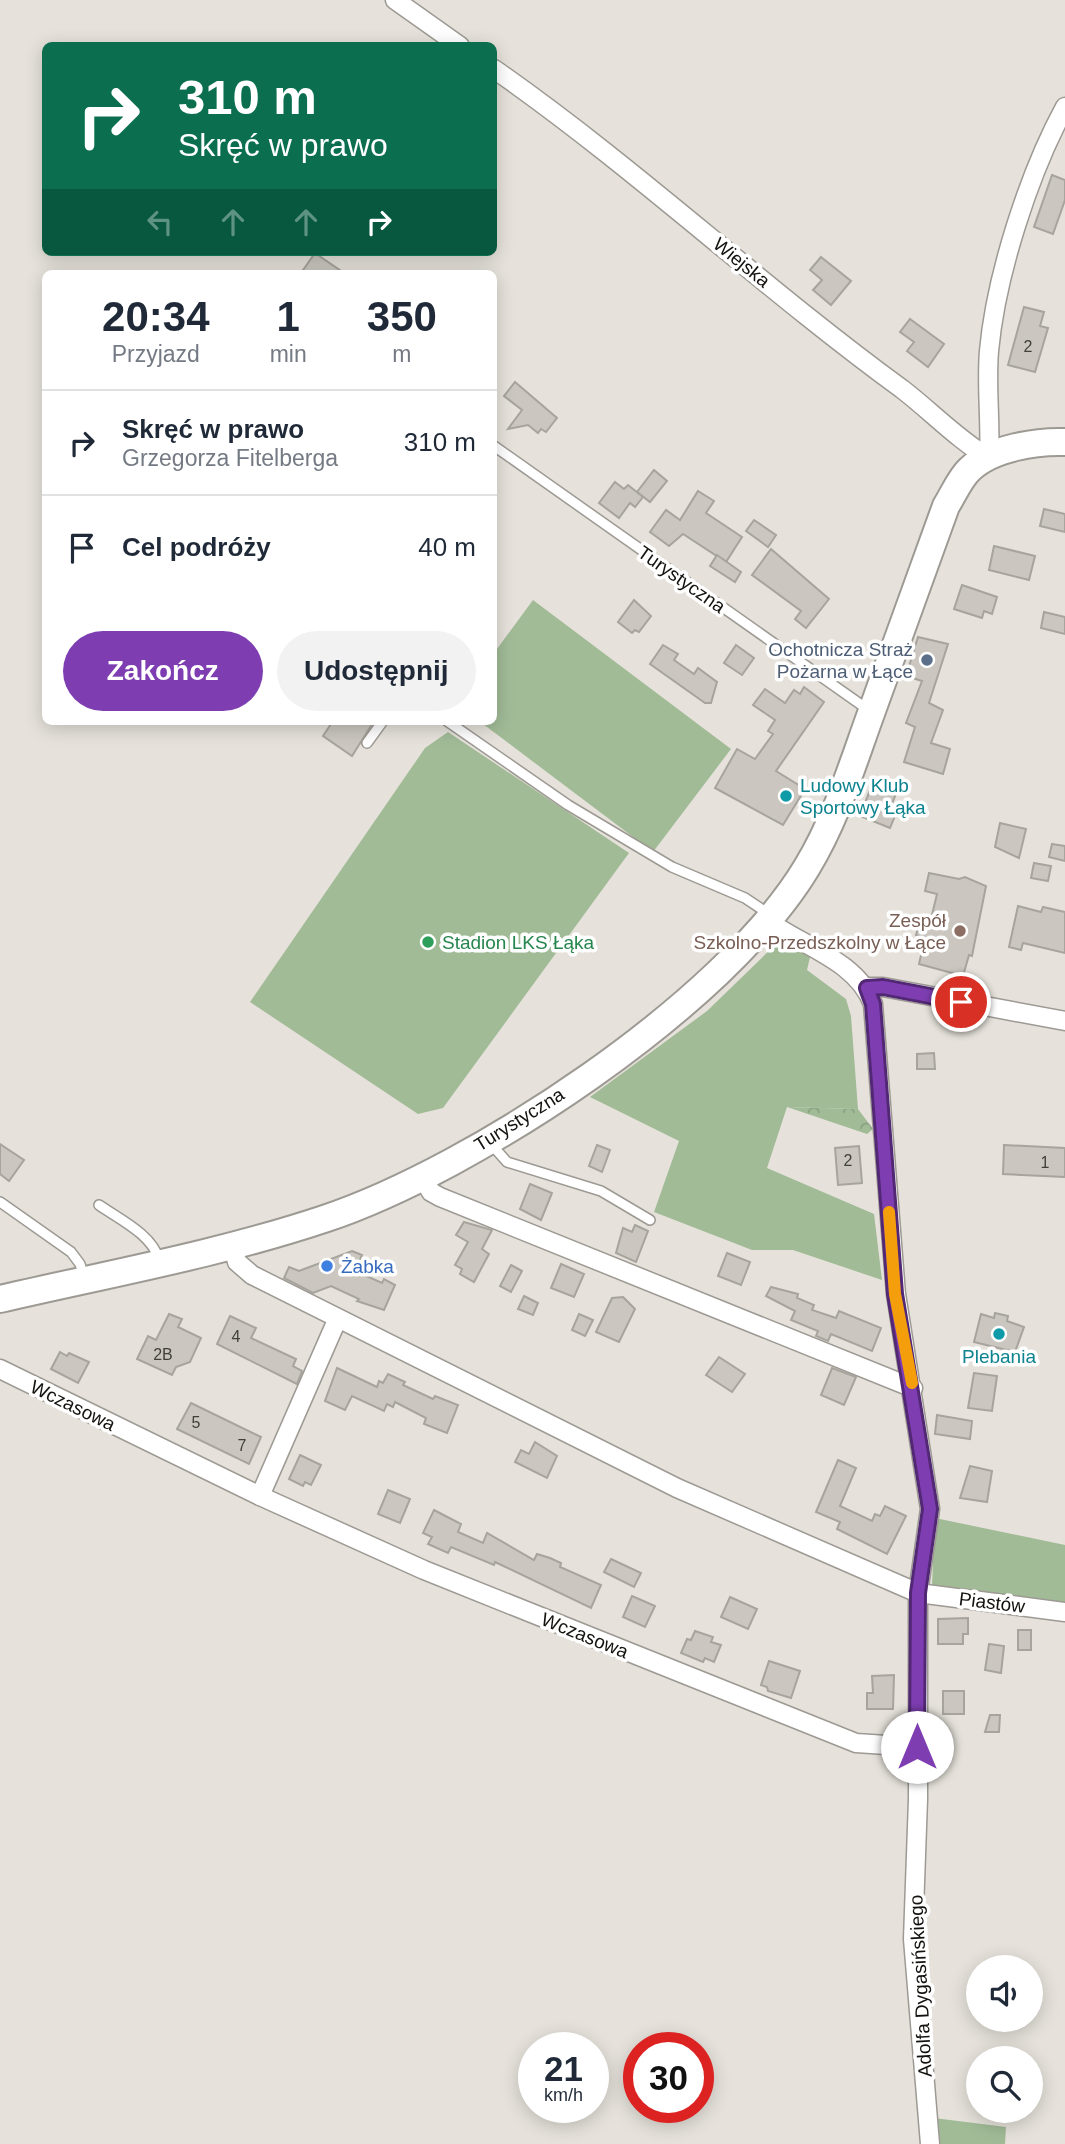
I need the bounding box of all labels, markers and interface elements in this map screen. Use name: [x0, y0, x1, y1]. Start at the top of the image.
icon: right: [63, 70, 154, 161]
text: 310 m: [178, 70, 317, 124]
text: Skręć w prawo: [178, 127, 388, 163]
icon: left: [141, 203, 179, 241]
icon: ahead: [214, 203, 252, 241]
icon: ahead: [287, 203, 325, 241]
icon: right: [360, 203, 398, 241]
street label: Wiejska: [709, 233, 774, 292]
text: 20:34: [102, 293, 210, 340]
text: 1: [276, 293, 300, 340]
text: 350: [367, 293, 437, 340]
house number: 2: [1024, 338, 1033, 355]
text: Przyjazd: [112, 341, 200, 367]
text: min: [270, 341, 307, 367]
text: m: [392, 341, 411, 367]
text: Skręć w prawo: [122, 414, 304, 444]
icon: right: [63, 424, 101, 462]
text: 310 m: [404, 427, 476, 457]
text: Grzegorza Fitelberga: [122, 445, 338, 471]
icon: arrive: [63, 529, 101, 567]
text: Cel podróży: [122, 532, 271, 562]
text: 40 m: [418, 532, 476, 562]
street label: Turystyczna: [634, 542, 730, 617]
button: Zakończ: [63, 631, 263, 711]
button: Udostępnij: [277, 631, 476, 711]
place label: Ochotnicza Straż Pożarna w Łące: [768, 639, 913, 682]
marker: Ochotnicza Straż Pożarna w Łące: [919, 652, 935, 668]
place label: Ludowy Klub Sportowy Łąka: [800, 775, 926, 818]
marker: Ludowy Klub Sportowy Łąka: [778, 788, 794, 804]
place label: Zespół Szkolno-Przedszkolny w Łące: [694, 910, 947, 953]
marker: Zespół Szkolno-Przedszkolny w Łące: [952, 923, 968, 939]
place label: Stadion LKS Łąka: [442, 932, 595, 953]
marker: Stadion LKS Łąka: [420, 934, 436, 950]
pin: [931, 972, 991, 1032]
icon: arrive: [942, 983, 980, 1021]
street label: Turystyczna: [471, 1083, 568, 1155]
house number: 2: [844, 1152, 853, 1169]
house number: 1: [1041, 1154, 1050, 1171]
place label: Żabka: [341, 1256, 394, 1277]
marker: Żabka: [319, 1258, 335, 1274]
marker: Plebania: [991, 1326, 1007, 1342]
house number: 4: [232, 1328, 241, 1345]
house number: 2B: [153, 1346, 173, 1363]
place label: Plebania: [962, 1346, 1036, 1367]
street label: Wczasowa: [27, 1376, 119, 1435]
house number: 5: [192, 1414, 201, 1431]
house number: 7: [238, 1437, 247, 1454]
street label: Piastów: [958, 1588, 1027, 1617]
street label: Wczasowa: [538, 1609, 632, 1663]
position arrow: [880, 1710, 954, 1784]
street label: Adolfa Dygasińskiego: [905, 1894, 936, 2078]
map controls: [966, 1955, 1043, 2123]
button: sound: [966, 1955, 1043, 2032]
speed limit sign: 30: [623, 2032, 714, 2123]
button: search: [966, 2046, 1043, 2123]
text: 21: [544, 2049, 583, 2088]
text: km/h: [544, 2085, 583, 2105]

